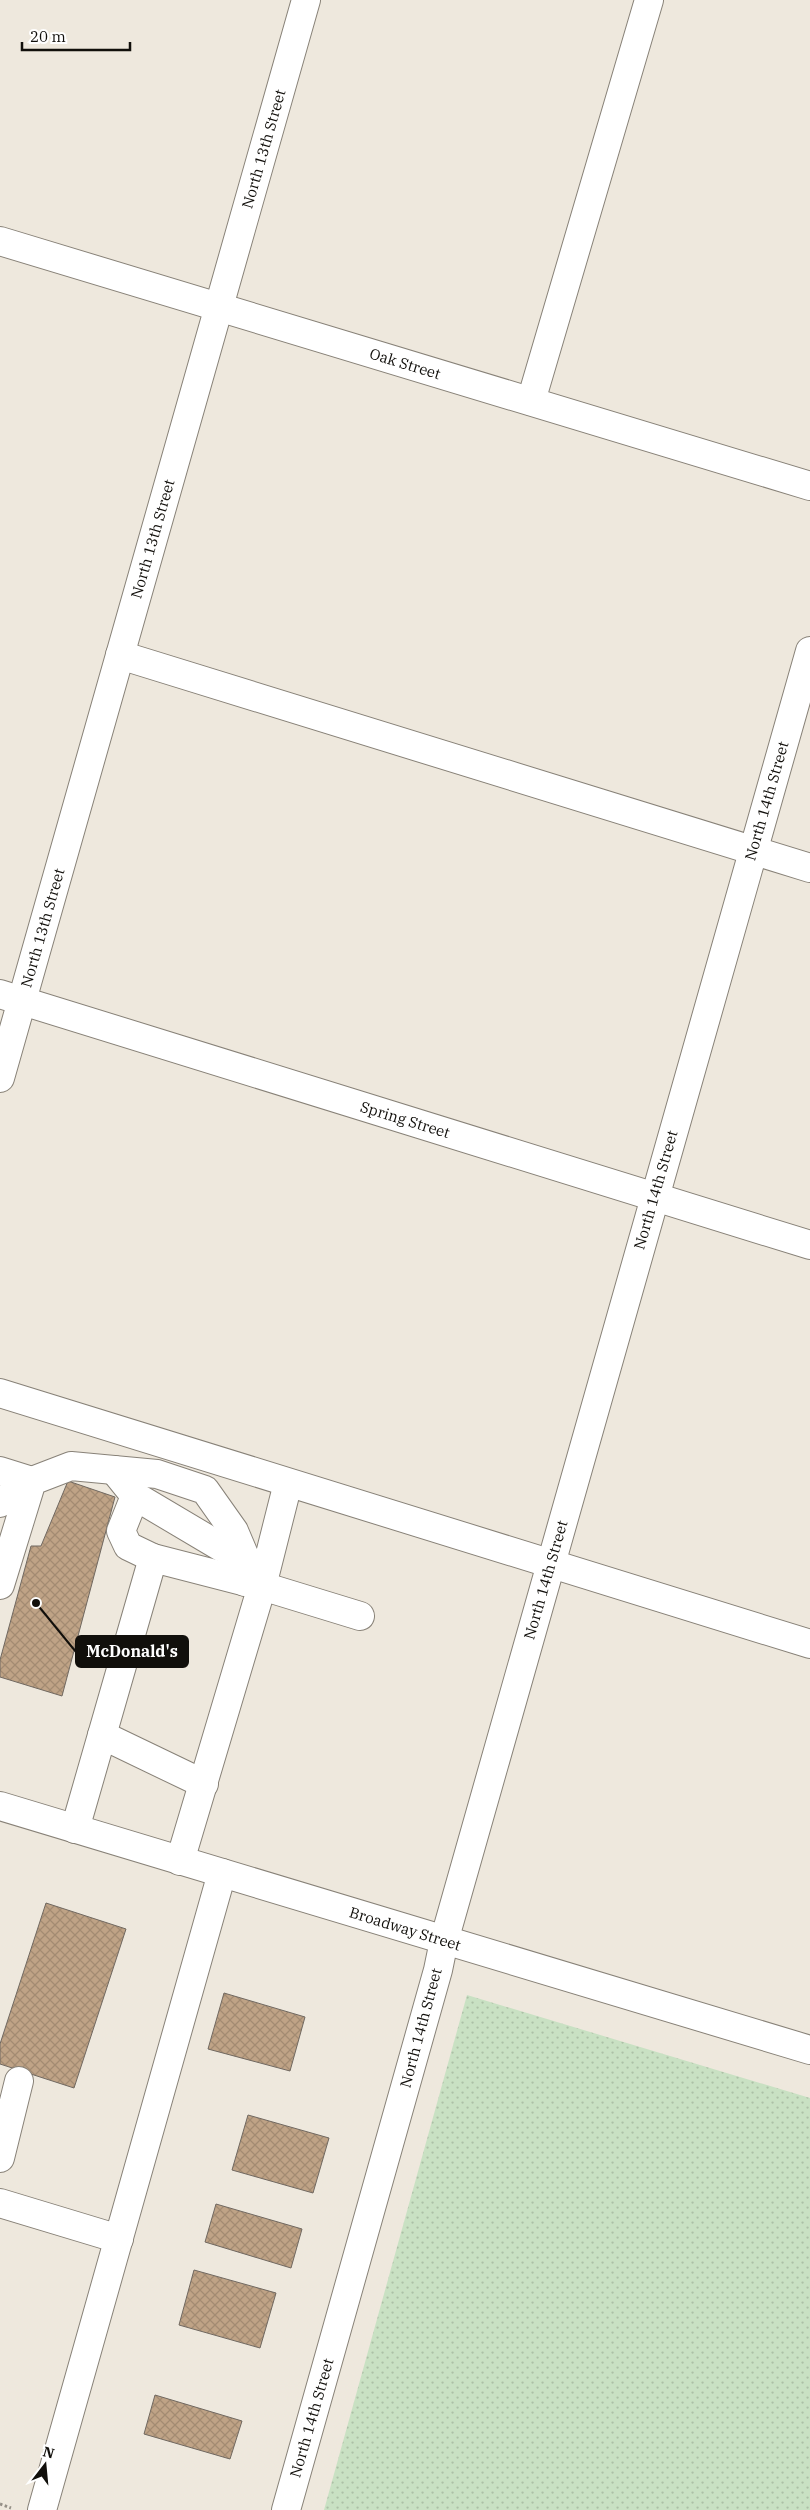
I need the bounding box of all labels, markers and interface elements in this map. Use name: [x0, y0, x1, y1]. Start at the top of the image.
scale bar: [22, 20, 130, 52]
text: 20 m: [30, 27, 66, 46]
street label: North 13th Street: [237, 87, 290, 211]
street label: Oak Street: [367, 344, 443, 383]
street label: North 13th Street: [126, 477, 179, 601]
street label: North 14th Street: [740, 739, 793, 863]
street label: North 13th Street: [16, 866, 69, 990]
street label: Spring Street: [358, 1097, 452, 1142]
street label: North 14th Street: [629, 1128, 682, 1252]
street label: North 14th Street: [519, 1518, 572, 1642]
callout: McDonald's: [76, 1636, 188, 1667]
text: McDonald's: [86, 1641, 178, 1661]
street label: Broadway Street: [347, 1903, 463, 1955]
street label: North 14th Street: [395, 1966, 446, 2090]
street label: North 14th Street: [285, 2356, 338, 2480]
north arrow: [20, 2440, 70, 2490]
text: N: [41, 2442, 56, 2463]

